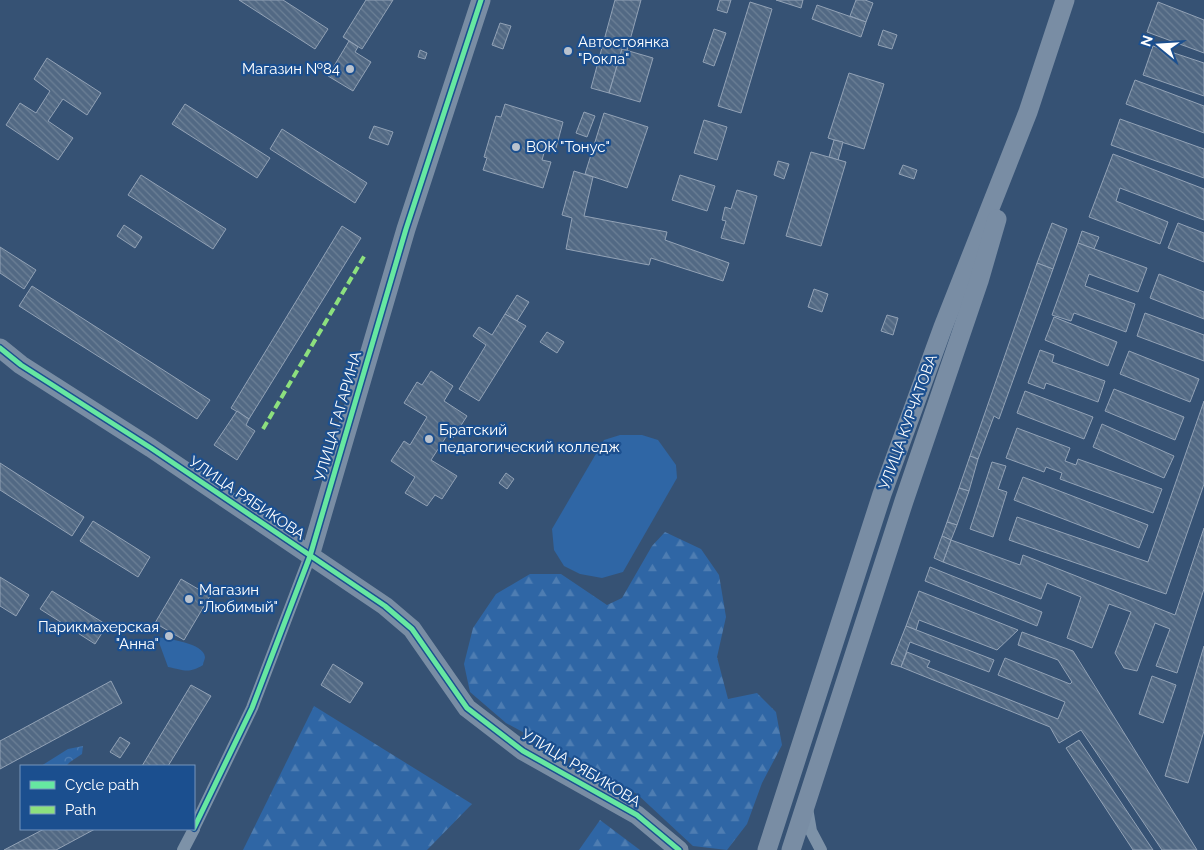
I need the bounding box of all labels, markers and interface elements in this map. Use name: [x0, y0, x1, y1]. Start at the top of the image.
north arrow: [1134, 20, 1184, 70]
place label: Автостоянка "Рокла": [578, 33, 669, 68]
text: N: [1137, 33, 1156, 49]
marker: Автостоянка "Рокла": [562, 45, 574, 57]
place label: Магазин №84: [242, 60, 340, 78]
marker: Магазин №84: [344, 63, 356, 75]
place label: ВОК "Тонус": [526, 138, 610, 156]
marker: ВОК "Тонус": [510, 141, 522, 153]
street label: УЛИЦА ГАГАРИНА: [311, 349, 365, 483]
street label: УЛИЦА КУРЧАТОВА: [875, 352, 941, 492]
place label: Братский педагогический колледж: [439, 421, 620, 456]
marker: Братский педагогический колледж: [423, 433, 435, 445]
street label: УЛИЦА РЯБИКОВА: [186, 452, 308, 544]
place label: Магазин "Любимый": [199, 581, 278, 616]
marker: Магазин "Любимый": [183, 593, 195, 605]
place label: Парикмахерская "Анна": [38, 618, 159, 653]
marker: Парикмахерская "Анна": [163, 630, 175, 642]
street label: УЛИЦА РЯБИКОВА: [518, 725, 644, 811]
legend: [20, 765, 195, 830]
text: Cycle path: [65, 776, 139, 794]
text: Path: [65, 801, 96, 819]

